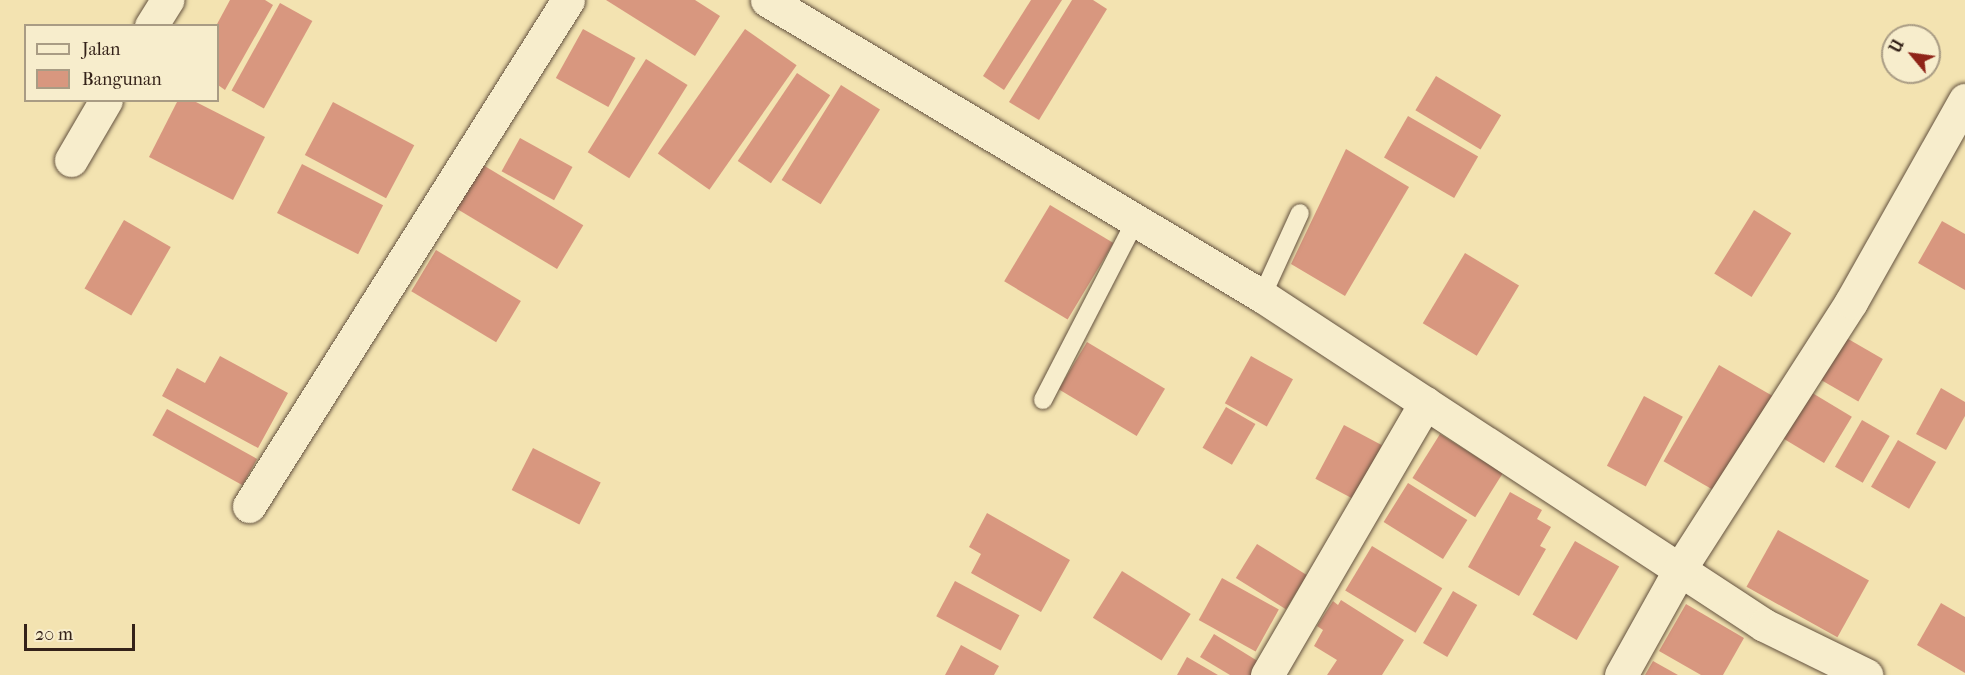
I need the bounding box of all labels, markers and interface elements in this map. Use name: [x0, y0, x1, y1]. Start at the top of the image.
legend: [24, 24, 219, 102]
north arrow: [1881, 24, 1941, 84]
text: U: [1885, 36, 1908, 56]
text: Jalan: [82, 39, 120, 60]
text: Bangunan: [82, 69, 162, 90]
scale bar: [27, 612, 138, 650]
text: 20 m: [35, 624, 73, 645]

